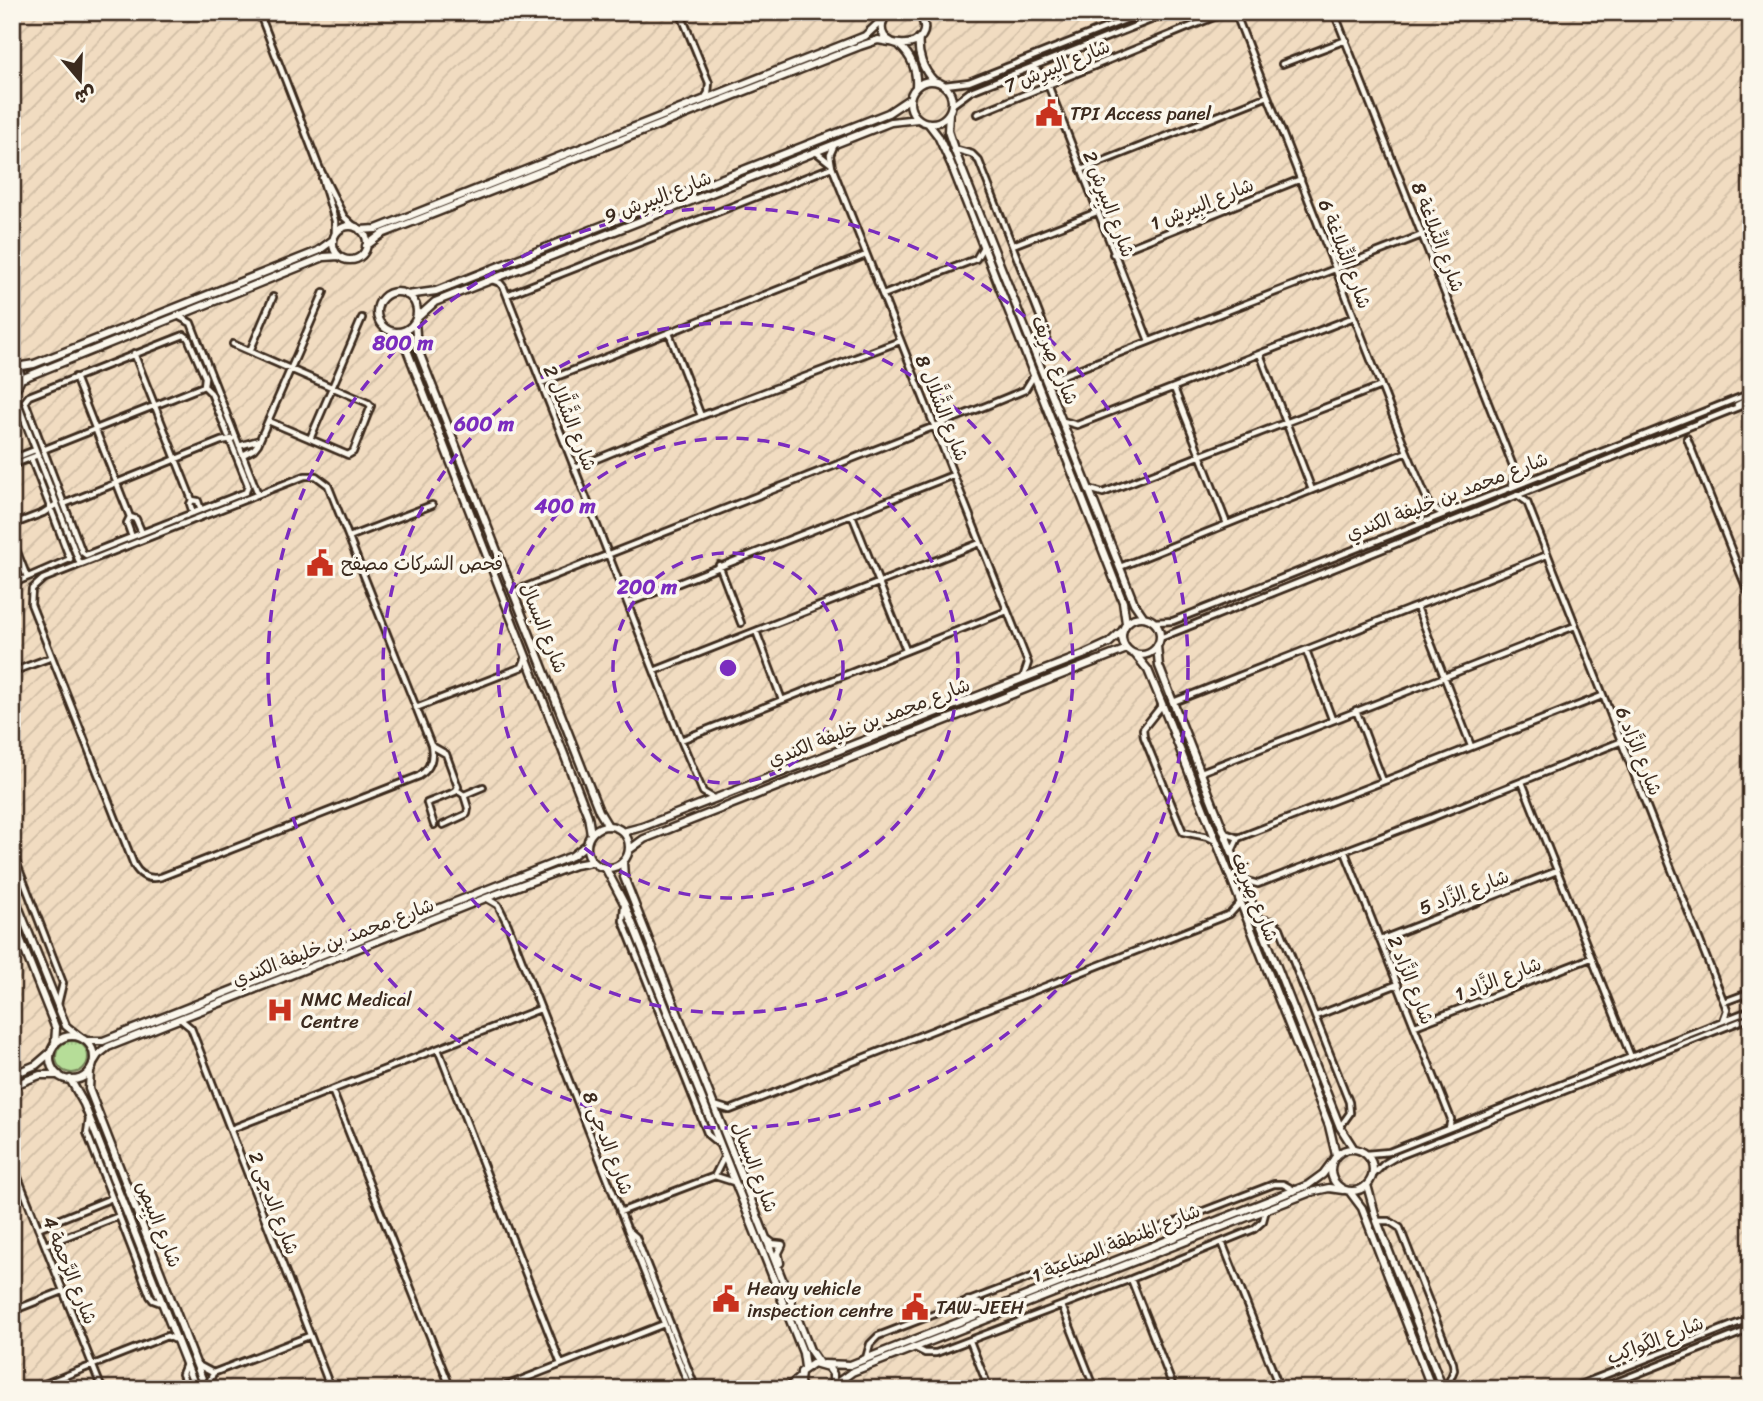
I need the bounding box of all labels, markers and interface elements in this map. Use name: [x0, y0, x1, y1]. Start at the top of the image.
street label: شارع البِيرِش 7: [999, 30, 1115, 102]
north arrow: [46, 46, 116, 116]
text: ش: [70, 77, 101, 115]
place label: TPI Access panel: [1070, 97, 1212, 130]
public building icon: TPI Access panel: [1034, 98, 1064, 128]
street label: شارع البِيرِش 2: [1073, 146, 1145, 262]
street label: شارع البِيرِش 9: [599, 161, 717, 233]
street label: شارع البِيرِش 1: [1145, 168, 1259, 240]
street label: شارع التِّبلاغة 8: [1402, 177, 1474, 297]
street label: شارع التِّبلاغة 6: [1309, 194, 1381, 314]
street label: شارع صِرِيف: [1022, 310, 1088, 410]
text: 800 m: [372, 324, 434, 362]
street label: شارع الشَّلَّال 8: [906, 349, 979, 466]
street label: شارع الشَّلَّال 2: [534, 360, 607, 476]
text: 600 m: [453, 405, 515, 443]
street label: شارع محمد بن خليفة الكندي: [1341, 442, 1553, 550]
text: 400 m: [533, 487, 596, 525]
place label: فحص الشركات مصفح: [341, 547, 503, 580]
public building icon: فحص الشركات مصفح: [305, 548, 335, 578]
text: 200 m: [616, 568, 678, 606]
street label: شارع البسال: [511, 578, 577, 678]
centre of rings: [716, 656, 740, 680]
street label: شارع محمد بن خليفة الكندي: [763, 668, 975, 776]
street label: شارع الزَّاد 6: [1606, 701, 1672, 801]
street label: شارع صِرِيف: [1222, 847, 1288, 947]
street label: شارع الزَّاد 5: [1414, 860, 1514, 924]
street label: شارع محمد بن خليفة الكندي: [227, 888, 439, 996]
street label: شارع الزَّاد 2: [1378, 930, 1444, 1030]
street label: شارع الزَّاد 1: [1450, 947, 1546, 1011]
place label: NMC Medical Centre: [301, 983, 412, 1038]
hospital icon: NMC Medical Centre: [265, 995, 295, 1025]
street label: شارع الدجى 8: [573, 1086, 643, 1200]
street label: شارع البسال: [722, 1117, 788, 1217]
street label: شارع الدجى 2: [239, 1146, 309, 1260]
street label: شارع البِيص: [127, 1175, 191, 1273]
street label: شارع المنطقة الصناعية 1: [1027, 1194, 1205, 1292]
street label: شارع الرَّحمة 4: [33, 1211, 107, 1329]
place label: Heavy vehicle inspection centre: [747, 1272, 893, 1327]
public building icon: Heavy vehicle inspection centre: [711, 1284, 741, 1314]
place label: TAW-JEEH: [936, 1291, 1024, 1324]
public building icon: TAW-JEEH: [900, 1292, 930, 1322]
street label: شارع الكَواكِب: [1601, 1306, 1709, 1374]

